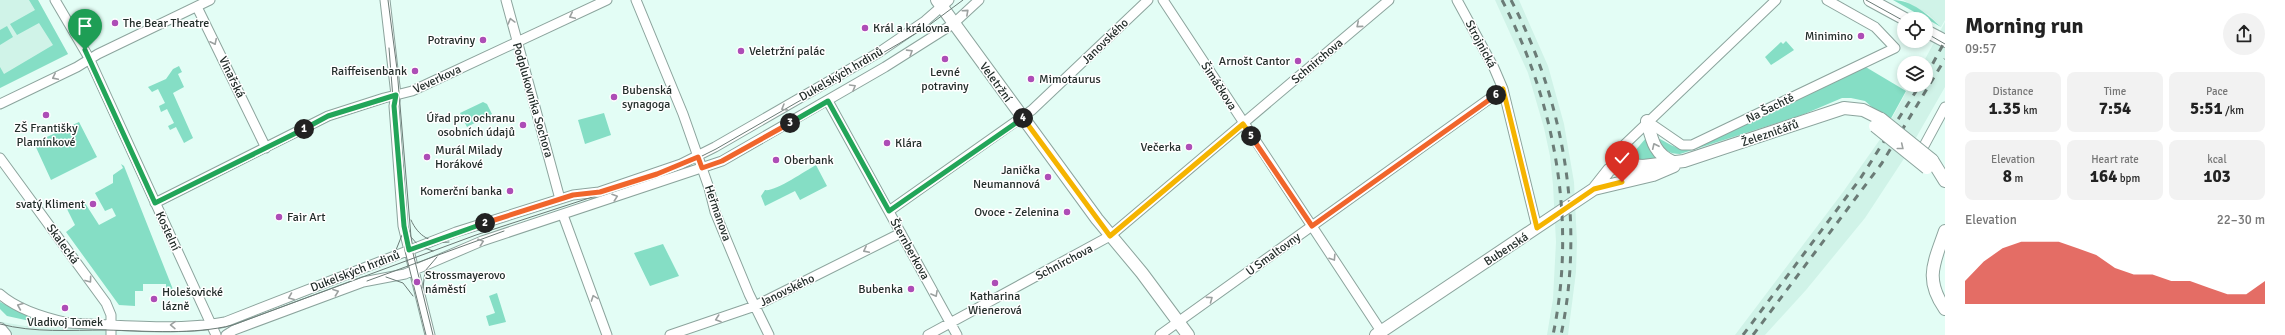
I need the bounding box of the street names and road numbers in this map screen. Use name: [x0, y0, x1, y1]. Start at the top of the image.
street label: Janovského: [1079, 15, 1132, 67]
street label: Strojnická: [1462, 18, 1499, 71]
street label: Schnirchova: [1288, 35, 1346, 87]
street label: Podplukovníka Sochora: [509, 41, 556, 159]
street label: Dukelských hrdinů: [796, 44, 886, 105]
street label: Vinařská: [215, 54, 248, 101]
street label: Veletržní: [976, 59, 1015, 106]
street label: Šimáčkova: [1197, 59, 1240, 113]
street label: Veverkova: [411, 62, 464, 97]
street label: Na Šachtě: [1744, 90, 1797, 127]
street label: Železničářů: [1739, 117, 1801, 150]
street label: Heřmanova: [701, 183, 734, 243]
street label: Kostelní: [152, 209, 184, 254]
street label: Šternberkova: [887, 216, 933, 283]
street label: Skalecká: [43, 221, 82, 267]
street label: U Smaltovny: [1243, 229, 1304, 279]
street label: Bubenská: [1481, 229, 1531, 269]
street label: Schnirchova: [1033, 241, 1095, 284]
street label: Dukelských hrdinů: [308, 247, 402, 295]
street label: Janovského: [757, 271, 817, 310]

